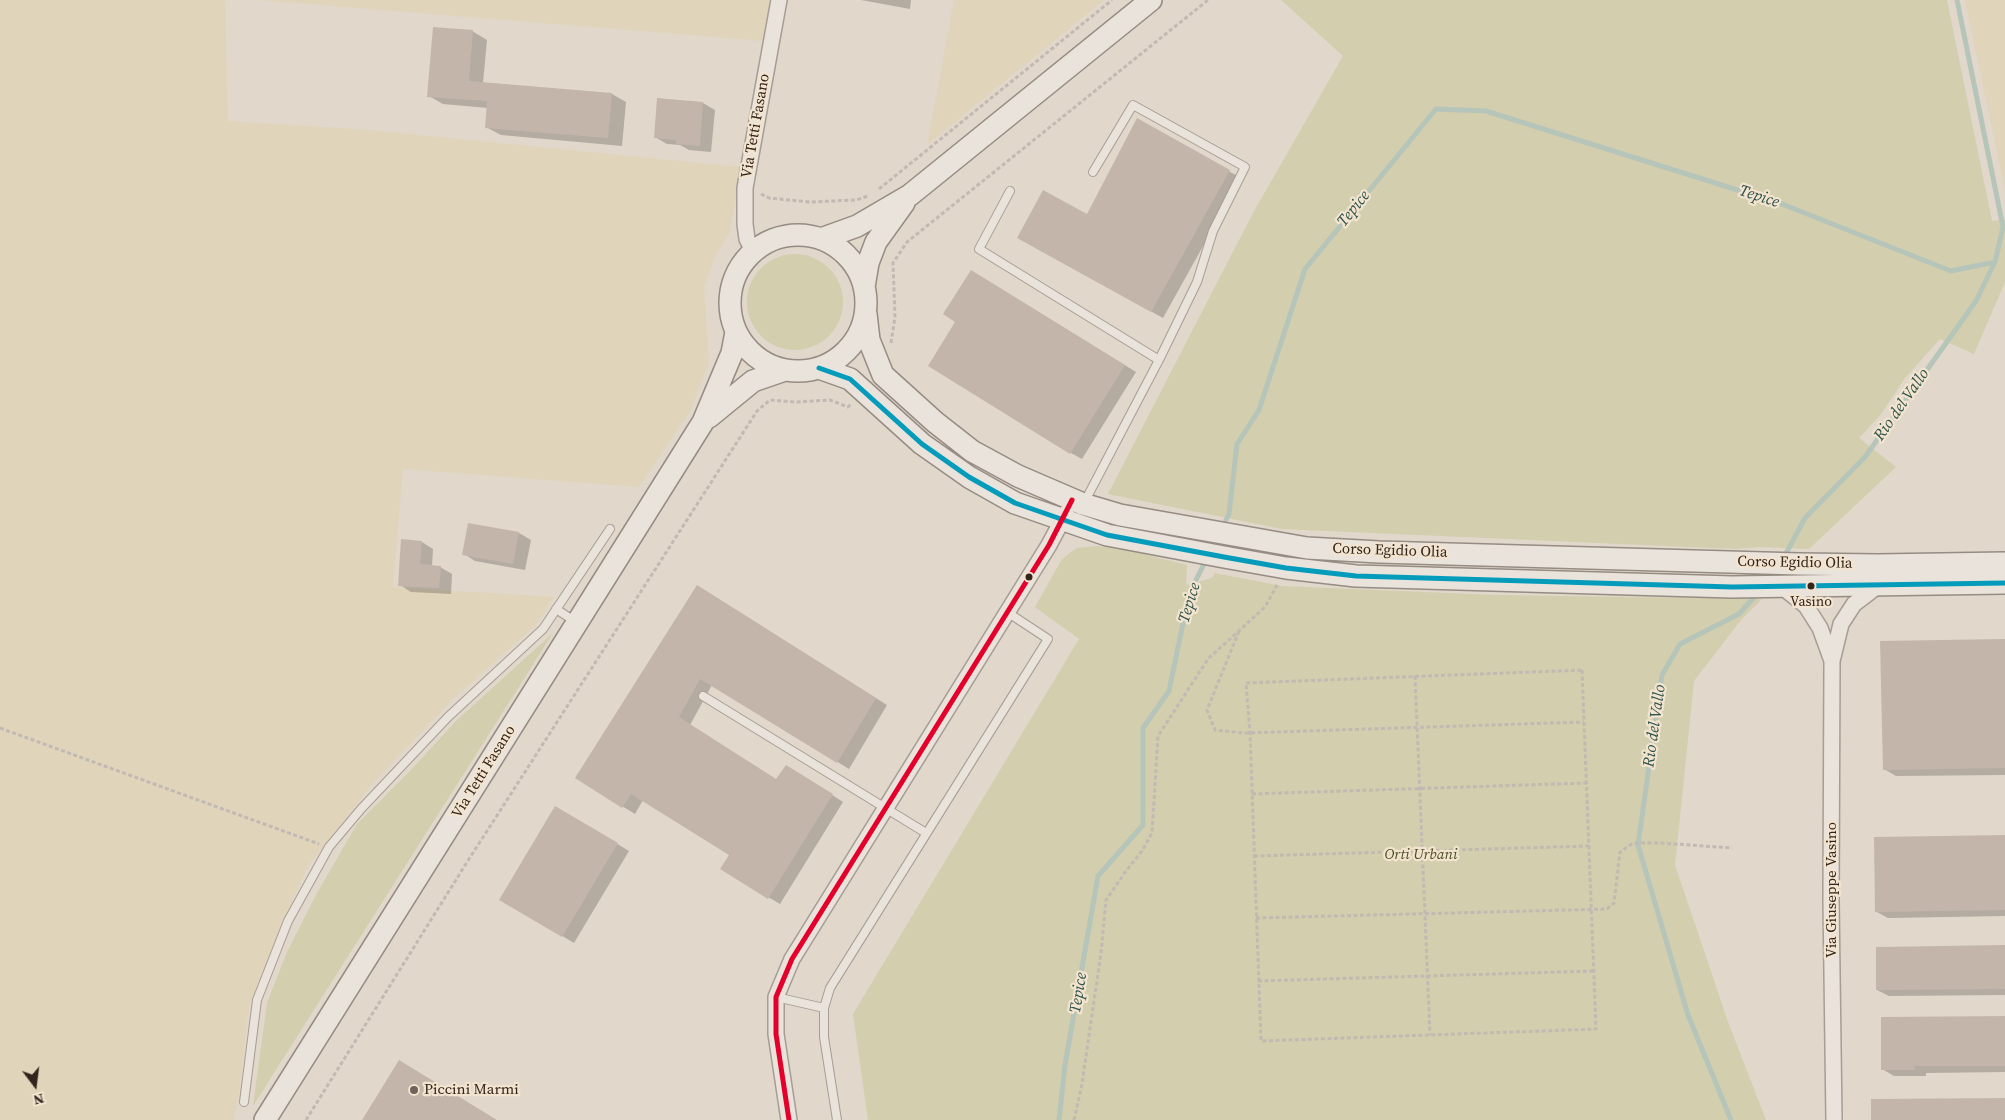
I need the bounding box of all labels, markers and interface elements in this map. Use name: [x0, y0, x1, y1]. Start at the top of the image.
street label: Via Tetti Fasano: [738, 72, 774, 180]
water label: Tepice: [1737, 182, 1781, 212]
water label: Tepice: [1334, 187, 1374, 231]
water label: Rio del Vallo: [1870, 365, 1934, 445]
street label: Corso Egidio Olia: [1332, 540, 1448, 562]
street label: Corso Egidio Olia: [1737, 553, 1853, 573]
unlabelled marker: [1024, 572, 1034, 582]
water label: Tepice: [1175, 581, 1205, 625]
marker: Vasino: [1806, 581, 1816, 591]
place label: Vasino: [1790, 594, 1832, 610]
water label: Rio del Vallo: [1640, 683, 1670, 769]
street label: Via Tetti Fasano: [448, 722, 520, 822]
street label: Via Giuseppe Vasino: [1823, 822, 1841, 958]
park label: Orti Urbani: [1384, 846, 1458, 864]
water label: Tepice: [1066, 971, 1092, 1015]
north arrow: [10, 1060, 60, 1110]
place label: Piccini Marmi: [424, 1081, 519, 1099]
marker: Piccini Marmi: [408, 1084, 420, 1096]
text: N: [31, 1089, 46, 1110]

